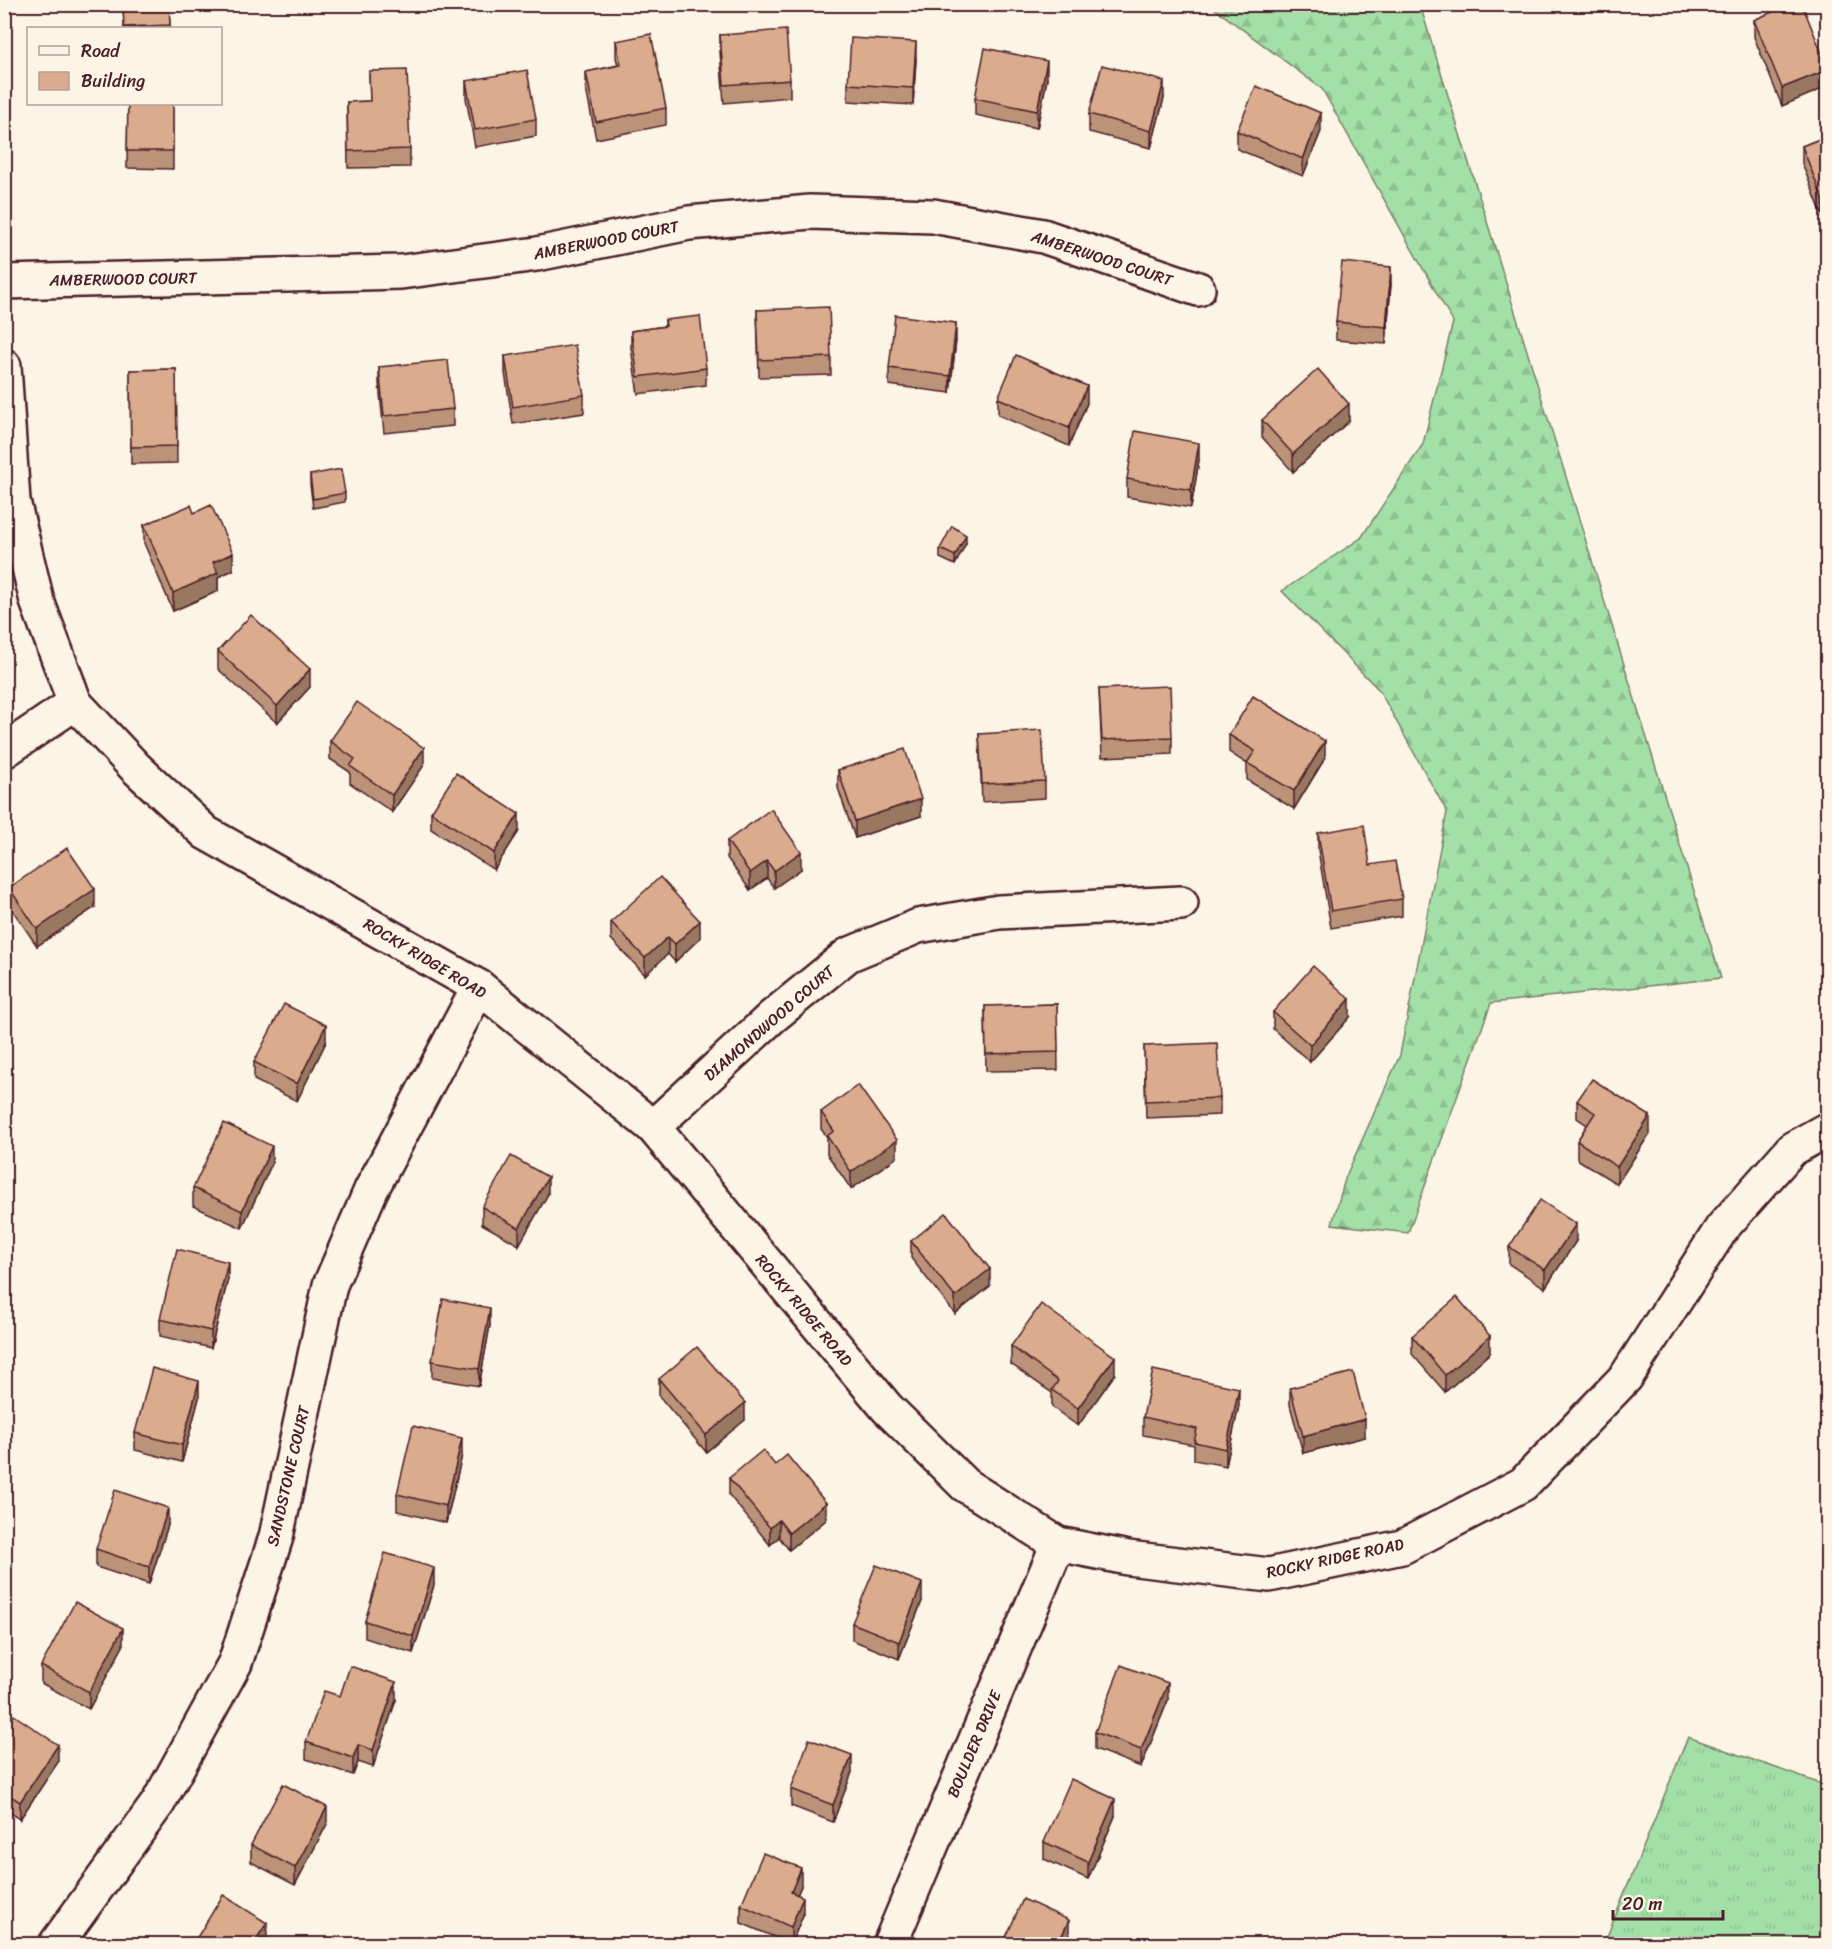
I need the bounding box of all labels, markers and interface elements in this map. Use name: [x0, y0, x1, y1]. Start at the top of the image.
legend: [27, 27, 222, 105]
text: Road: [81, 35, 121, 67]
text: Building: [81, 65, 145, 97]
street label: AMBERWOOD COURT: [530, 211, 683, 268]
street label: AMBERWOOD COURT: [1027, 221, 1178, 295]
street label: AMBERWOOD COURT: [48, 263, 198, 295]
street label: ROCKY RIDGE ROAD: [358, 910, 493, 1007]
street label: DIAMONDWOOD COURT: [697, 957, 842, 1089]
street label: ROCKY RIDGE ROAD: [748, 1247, 860, 1373]
street label: SANDSTONE COURT: [258, 1402, 318, 1549]
street label: ROCKY RIDGE ROAD: [1264, 1529, 1407, 1587]
street label: BOULDER DRIVE: [938, 1685, 1010, 1802]
scale bar: [1613, 1883, 1722, 1921]
text: 20 m: [1622, 1888, 1662, 1920]

